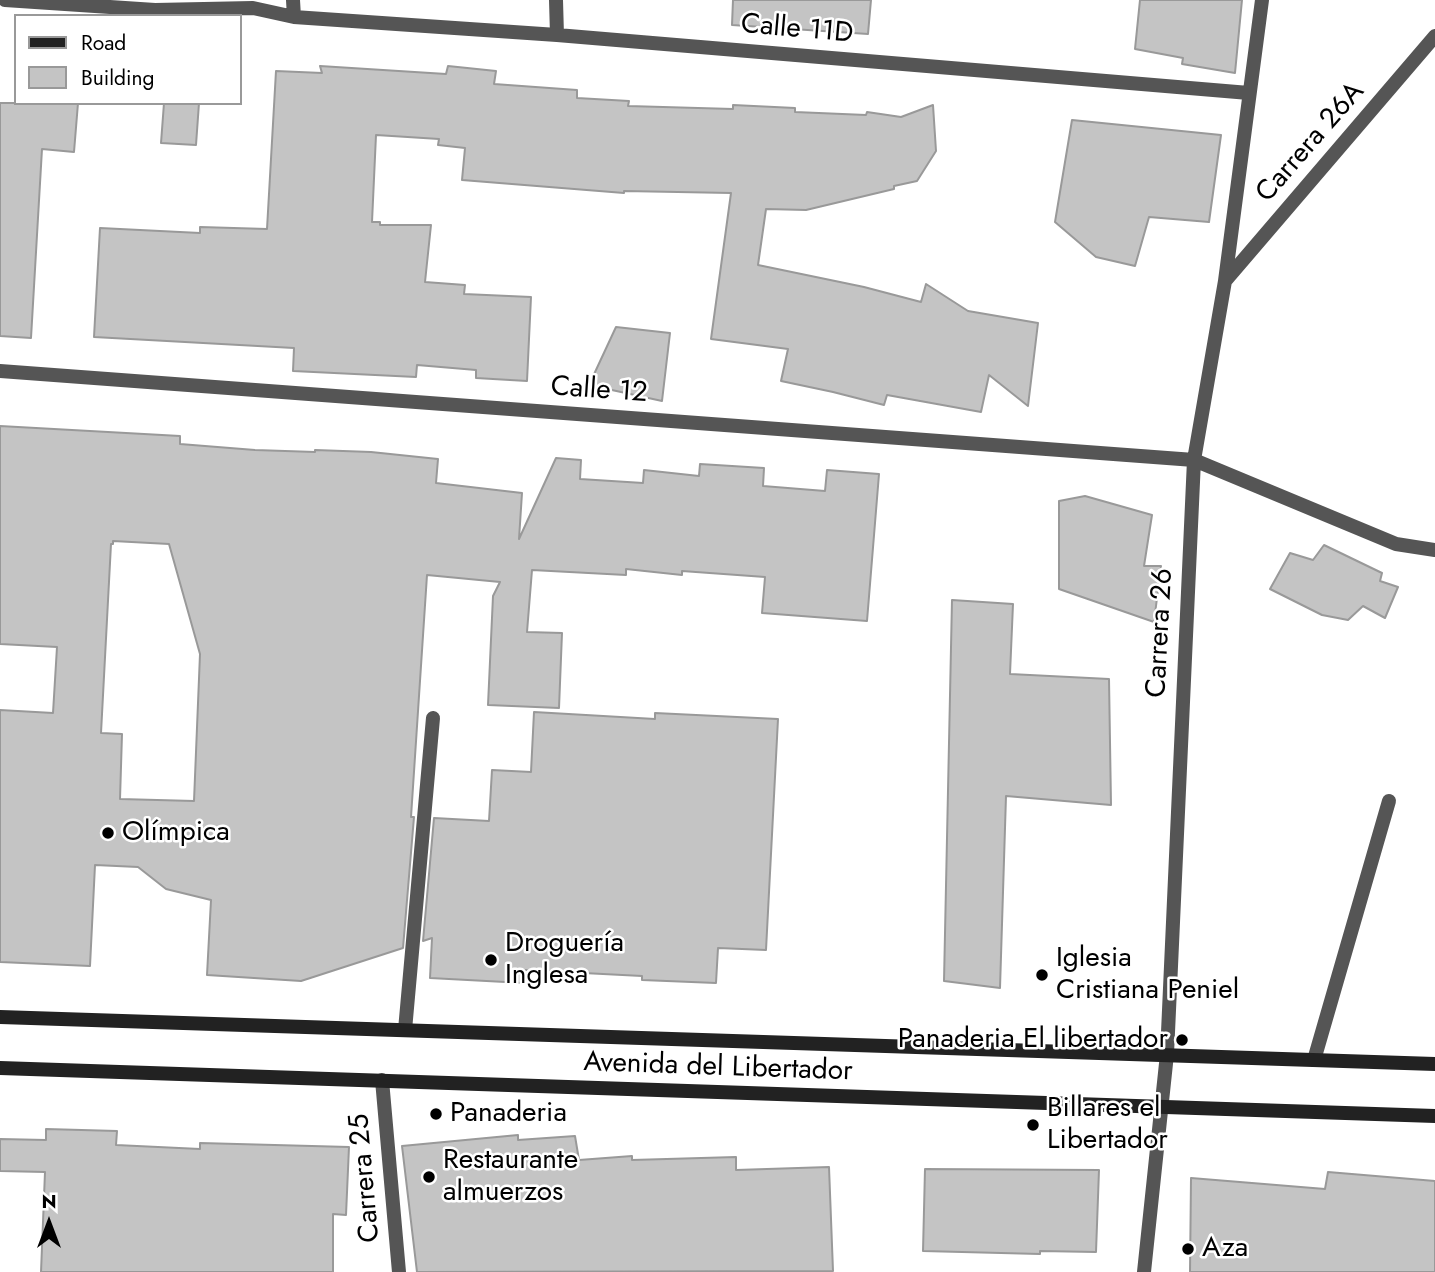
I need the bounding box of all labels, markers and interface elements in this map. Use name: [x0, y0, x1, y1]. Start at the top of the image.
street label: Calle 11D: [739, 8, 855, 52]
legend: [14, 14, 242, 105]
text: Road: [81, 28, 126, 58]
text: Building: [81, 63, 154, 93]
street label: Carrera 26A: [1250, 76, 1372, 210]
street label: Calle 12: [550, 371, 648, 411]
street label: Carrera 26: [1141, 568, 1181, 698]
place label: Olímpica: [122, 816, 230, 850]
marker: Olímpica: [100, 825, 116, 841]
place label: Droguería Inglesa: [505, 927, 624, 993]
place label: Iglesia Cristiana Peniel: [1056, 942, 1239, 1008]
marker: Droguería Inglesa: [483, 952, 499, 968]
marker: Iglesia Cristiana Peniel: [1034, 967, 1050, 983]
place label: Panaderia El libertador: [898, 1023, 1168, 1057]
marker: Panaderia El libertador: [1174, 1032, 1190, 1048]
street label: Avenida del Libertador: [583, 1047, 853, 1089]
place label: Billares el Libertador: [1047, 1092, 1168, 1158]
place label: Panaderia: [450, 1097, 567, 1131]
marker: Panaderia: [428, 1106, 444, 1122]
street label: Carrera 25: [344, 1112, 388, 1244]
marker: Billares el Libertador: [1025, 1117, 1041, 1133]
place label: Restaurante almuerzos: [443, 1144, 578, 1210]
marker: Restaurante almuerzos: [421, 1169, 437, 1185]
north arrow: [14, 1188, 84, 1258]
text: N: [41, 1188, 57, 1215]
place label: Aza: [1202, 1232, 1248, 1266]
marker: Aza: [1180, 1241, 1196, 1257]

